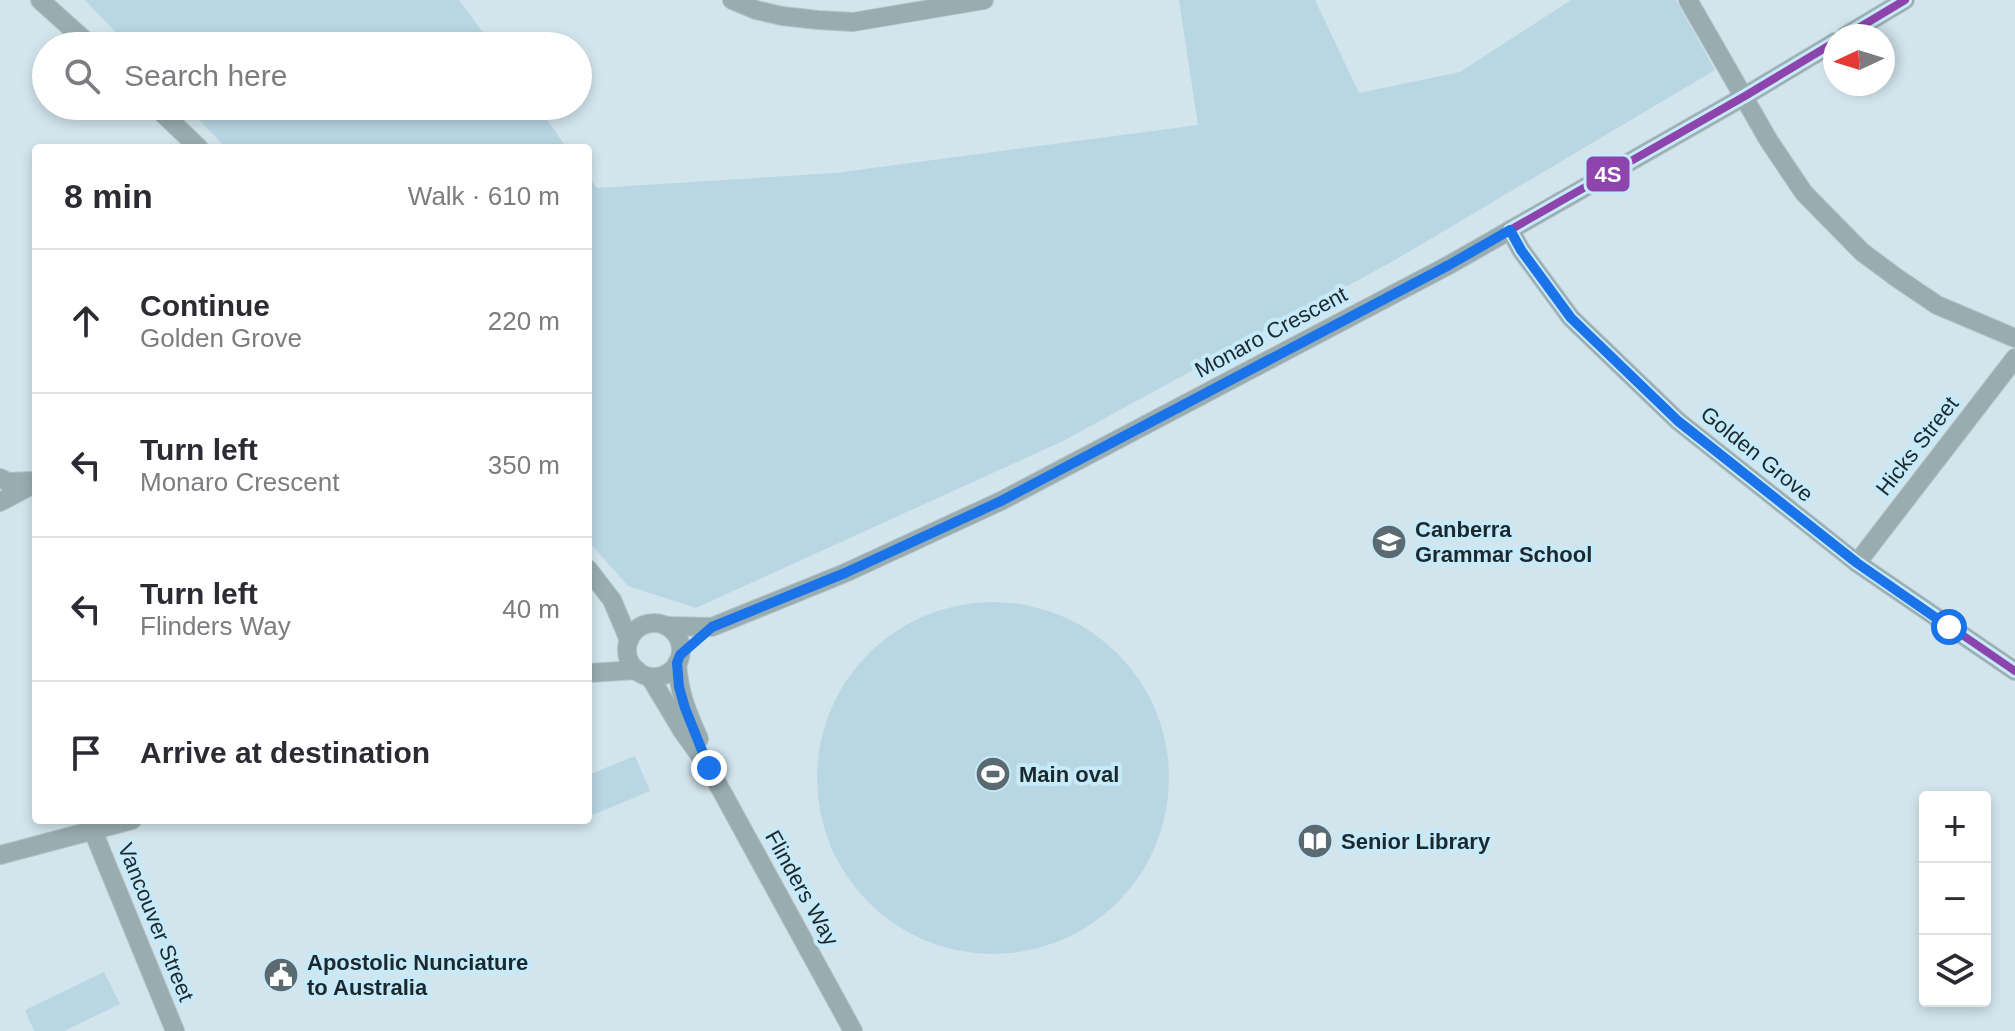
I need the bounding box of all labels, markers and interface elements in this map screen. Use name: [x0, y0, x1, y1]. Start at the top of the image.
north arrow: [1823, 24, 1895, 96]
search box: [32, 32, 592, 120]
icon: search: [60, 54, 104, 98]
text: Search here: [124, 59, 287, 92]
line badge: 4S: [1585, 155, 1631, 193]
text: 4S: [1595, 162, 1621, 187]
text: 8 min: [64, 177, 153, 215]
text: Walk · 610 m: [408, 181, 560, 211]
street label: Monaro Crescent: [1191, 281, 1351, 383]
text: Continue: [140, 289, 270, 322]
icon: ahead: [64, 299, 108, 343]
text: 220 m: [488, 306, 560, 336]
text: Golden Grove: [140, 323, 302, 353]
street label: Hicks Street: [1871, 392, 1963, 500]
street label: Golden Grove: [1696, 401, 1818, 507]
text: Turn left: [140, 433, 258, 466]
icon: left: [64, 443, 108, 487]
text: 350 m: [488, 450, 560, 480]
text: Monaro Crescent: [140, 467, 339, 497]
place label: Canberra Grammar School: [1415, 517, 1592, 567]
school or university icon: Canberra Grammar School: [1370, 523, 1408, 561]
text: Turn left: [140, 577, 258, 610]
icon: left: [64, 587, 108, 631]
text: 40 m: [502, 594, 560, 624]
route start: [1931, 609, 1967, 645]
text: Flinders Way: [140, 611, 291, 641]
icon: arrive: [64, 731, 108, 775]
text: Arrive at destination: [140, 736, 430, 769]
route end: [691, 750, 727, 786]
sports icon: Main oval: [974, 755, 1012, 793]
place label: Main oval: [1019, 762, 1119, 787]
map controls: [1919, 791, 1991, 1007]
button: +: [1919, 791, 1991, 863]
library icon: Senior Library: [1296, 822, 1334, 860]
street label: Flinders Way: [760, 826, 844, 950]
place label: Senior Library: [1341, 829, 1491, 854]
street label: Vancouver Street: [113, 839, 199, 1005]
button: −: [1919, 863, 1991, 935]
button: layers: [1919, 935, 1991, 1007]
place label: Apostolic Nunciature to Australia: [307, 950, 528, 1000]
public building icon: Apostolic Nunciature to Australia: [262, 956, 300, 994]

